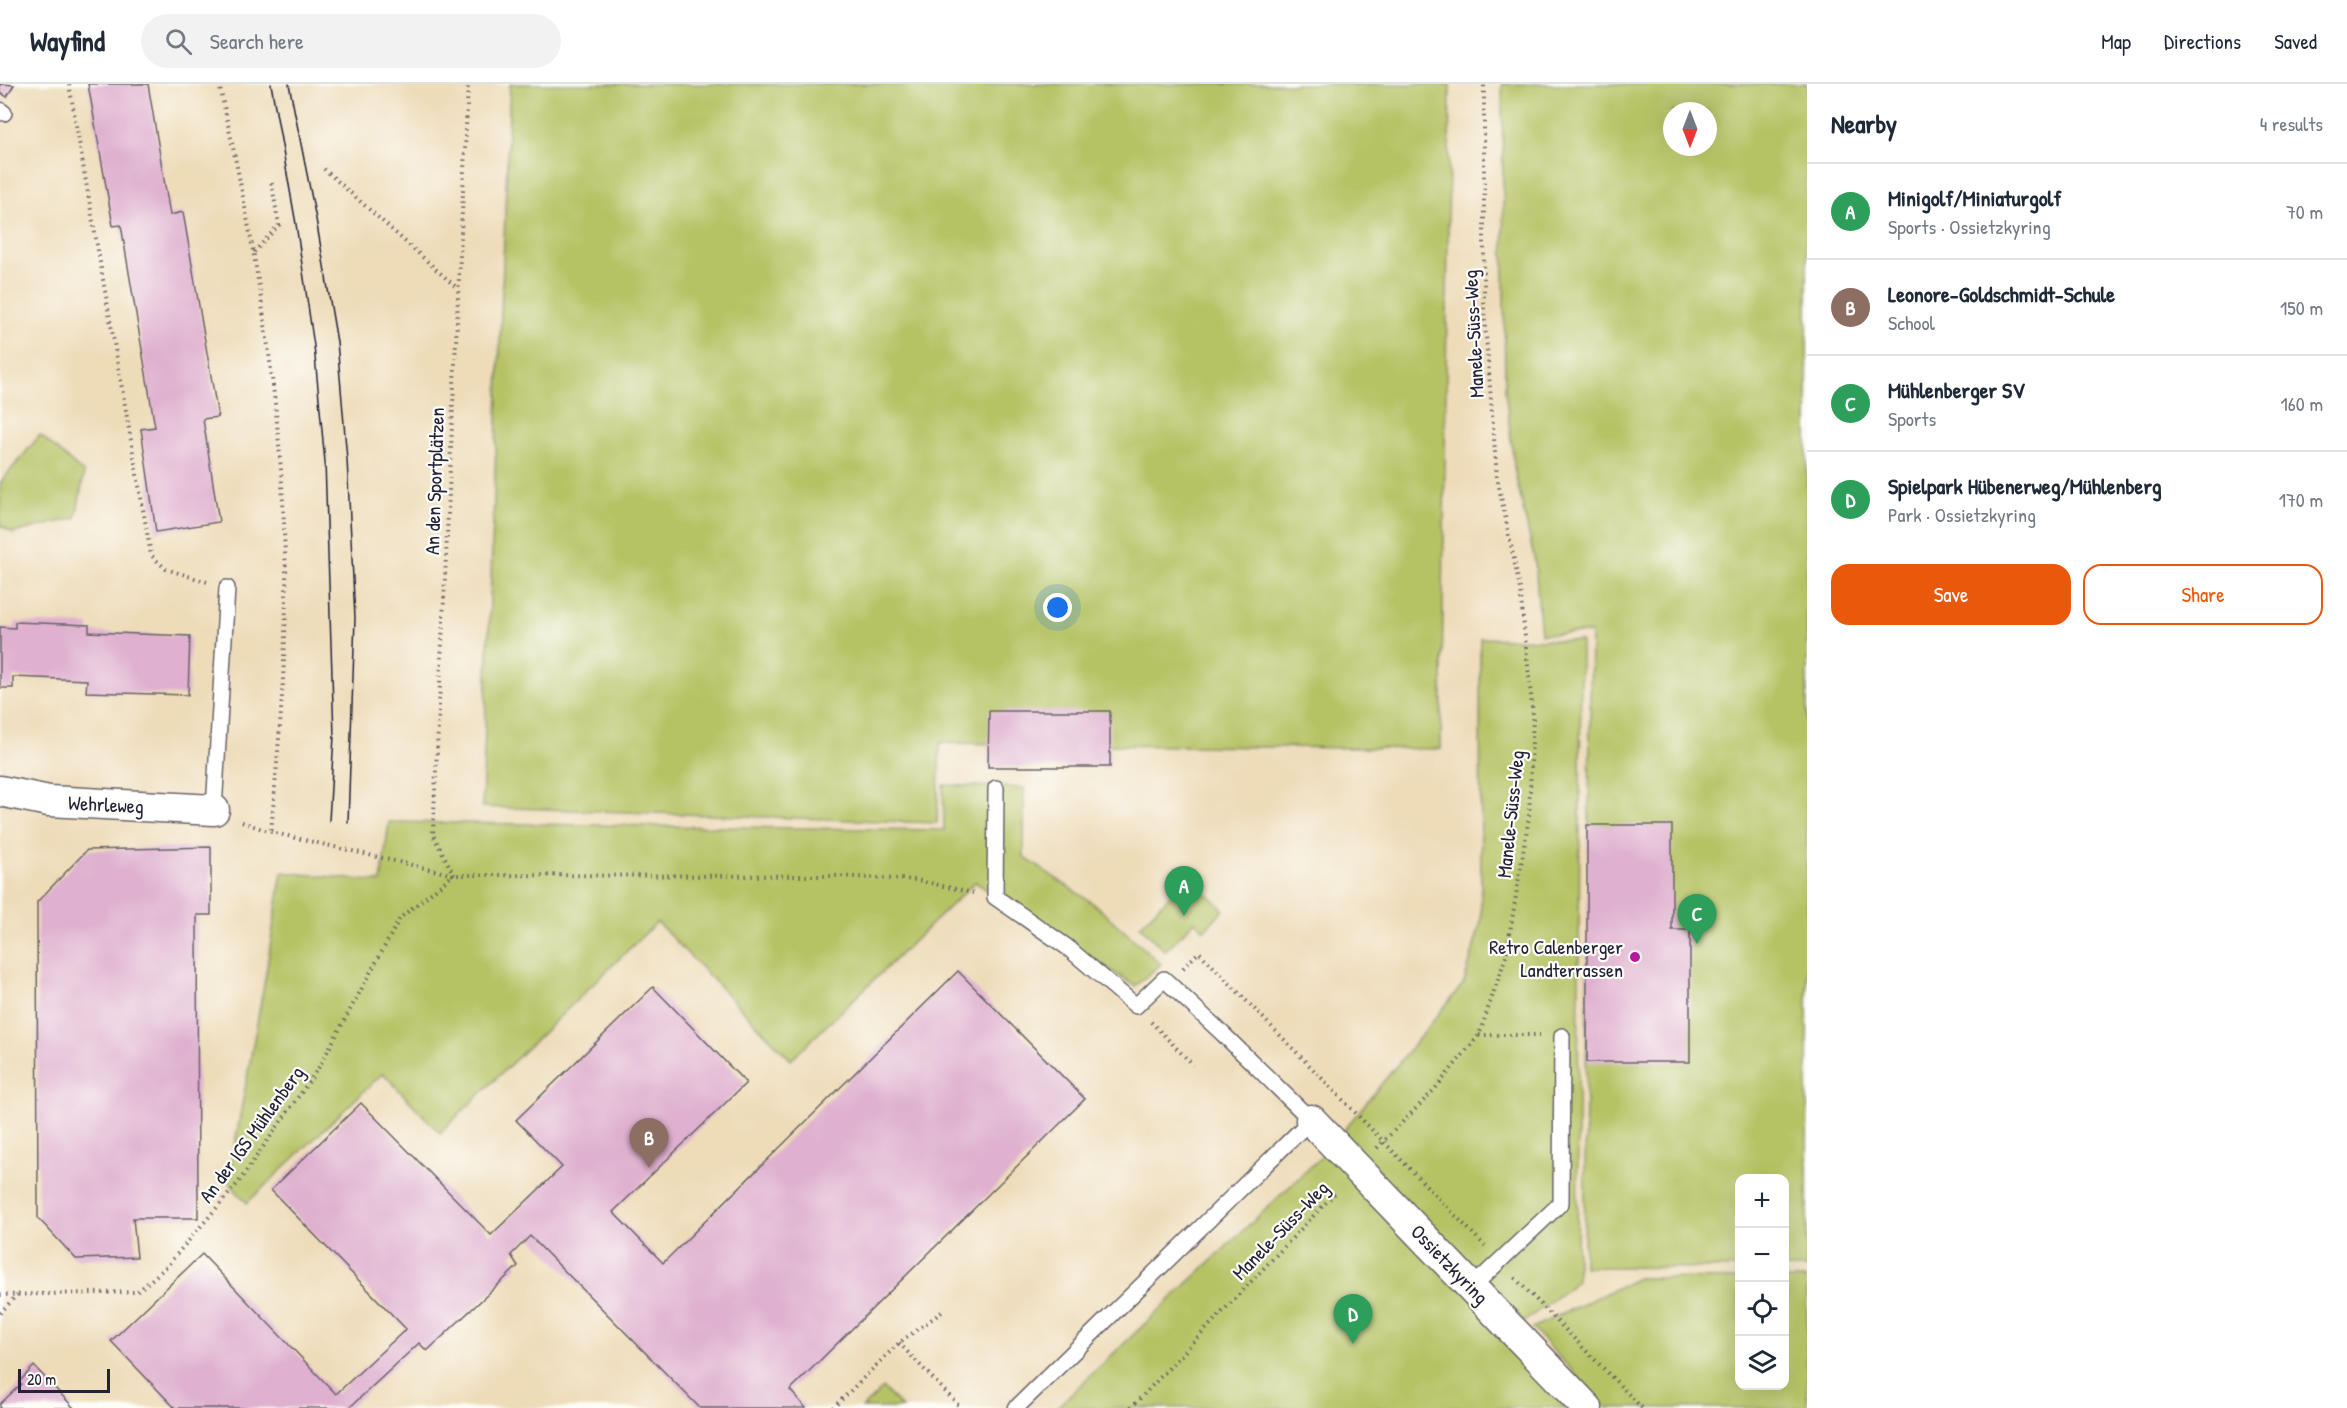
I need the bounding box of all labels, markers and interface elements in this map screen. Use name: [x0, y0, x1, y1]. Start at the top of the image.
search box: [141, 14, 561, 68]
text: Wayfind: [30, 22, 105, 60]
icon: search: [162, 25, 195, 58]
text: Search here: [210, 26, 304, 56]
text: Map: [2101, 27, 2131, 56]
text: Directions: [2164, 27, 2241, 56]
text: Saved: [2274, 27, 2317, 56]
north arrow: [1663, 102, 1717, 156]
text: Nearby: [1831, 106, 1897, 141]
text: 4 results: [2260, 110, 2323, 137]
text: Minigolf/Miniaturgolf: [1888, 183, 2061, 213]
text: A: [1846, 198, 1855, 225]
text: 70 m: [2286, 198, 2323, 225]
text: Sports · Ossietzkyring: [1888, 213, 2051, 240]
street label: Manele-Süss-Weg: [1456, 269, 1490, 399]
text: Leonore-Goldschmidt-Schule: [1888, 279, 2115, 309]
text: B: [1845, 294, 1856, 321]
text: 150 m: [2280, 294, 2323, 321]
text: School: [1888, 309, 1935, 336]
text: Mühlenberger SV: [1888, 375, 2025, 405]
text: C: [1845, 390, 1856, 417]
text: 160 m: [2281, 390, 2323, 417]
text: Sports: [1888, 405, 1936, 432]
street label: An den Sportplätzen: [418, 407, 450, 555]
text: Spielpark Hübenerweg/Mühlenberg: [1888, 471, 2162, 501]
text: D: [1846, 486, 1855, 513]
text: 170 m: [2279, 486, 2323, 513]
text: Park · Ossietzkyring: [1888, 501, 2036, 528]
button: Save: [1831, 564, 2071, 625]
button: Share: [2083, 564, 2323, 625]
your location: [1043, 593, 1072, 622]
street label: Manele-Süss-Weg: [1490, 749, 1530, 879]
street label: Wehrleweg: [67, 789, 145, 819]
pin: A: [1164, 866, 1204, 916]
pin: C: [1678, 894, 1716, 944]
place label: Retro Calenberger Landterrassen: [1489, 933, 1623, 983]
marker: Retro Calenberger Landterrassen: [1628, 950, 1642, 964]
street label: An der IGS Mühlenberg: [192, 1060, 310, 1208]
pin: B: [630, 1118, 668, 1168]
map controls: [1735, 1174, 1789, 1390]
button: +: [1735, 1174, 1789, 1228]
street label: Manele-Süss-Weg: [1226, 1175, 1334, 1285]
street label: Ossietzkyring: [1405, 1218, 1495, 1310]
button: −: [1735, 1228, 1789, 1282]
button: locate: [1735, 1282, 1789, 1336]
pin: D: [1334, 1294, 1372, 1344]
button: layers: [1735, 1336, 1789, 1390]
scale bar: [18, 1366, 110, 1394]
text: 20 m: [27, 1368, 56, 1390]

